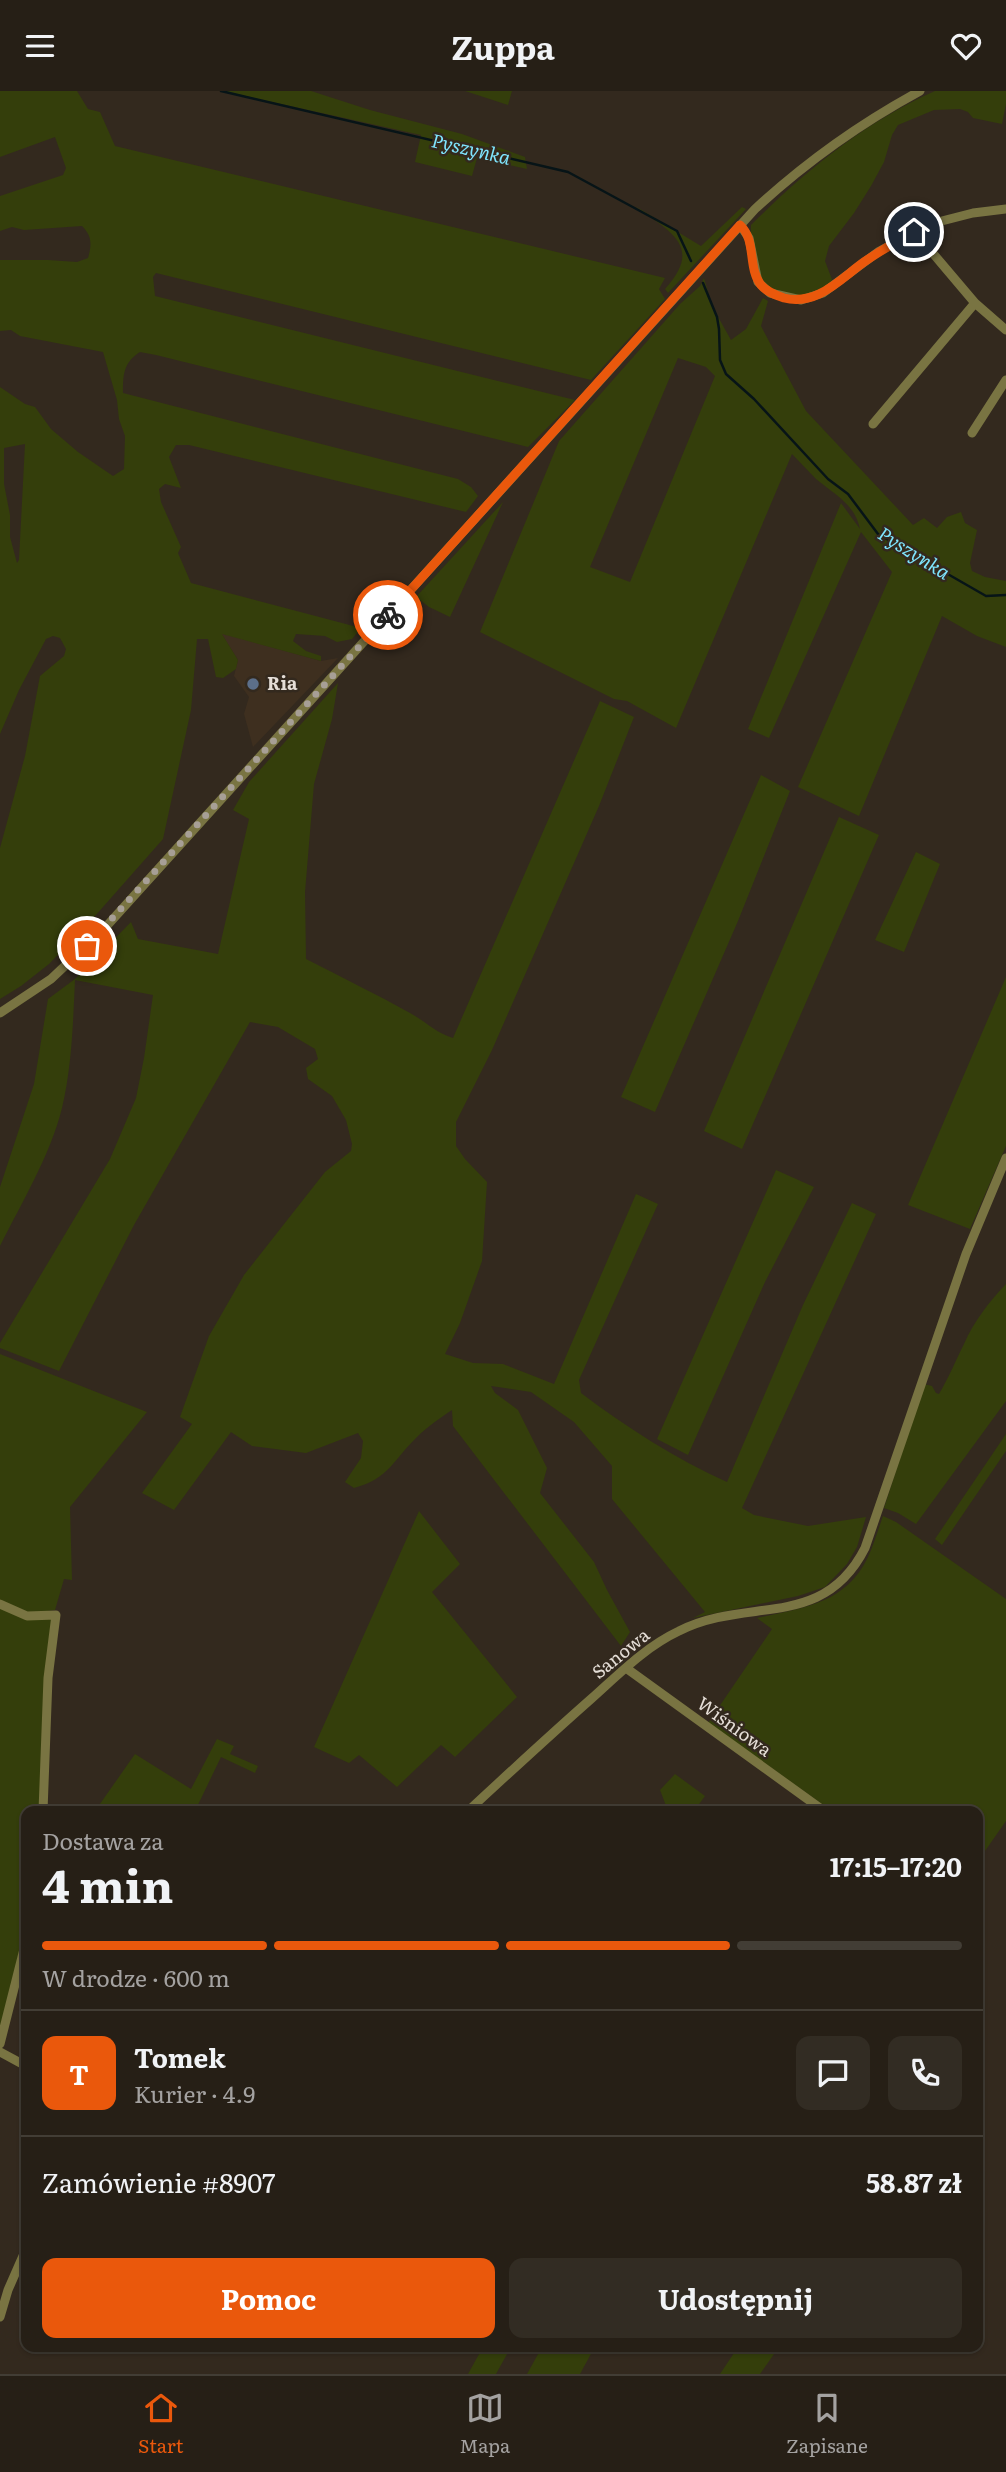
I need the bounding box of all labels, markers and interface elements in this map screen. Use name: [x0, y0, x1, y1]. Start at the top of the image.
text: Zuppa: [451, 22, 555, 70]
icon: menu: [21, 27, 59, 65]
icon: heart: [947, 27, 985, 65]
water label: Pyszynka: [429, 125, 514, 171]
pin: [884, 202, 944, 262]
icon: home: [895, 213, 933, 251]
water label: Pyszynka: [873, 519, 956, 585]
courier: [353, 580, 423, 650]
icon: bike: [369, 596, 407, 634]
place label: Ria: [267, 669, 298, 696]
marker: Ria: [245, 676, 261, 692]
pin: [57, 916, 117, 976]
icon: bag: [68, 927, 106, 965]
street label: Sanowa: [585, 1621, 655, 1685]
street label: Wiśniowa: [692, 1689, 778, 1762]
text: Dostawa za: [42, 1823, 164, 1857]
text: 17:15–17:20: [830, 1846, 962, 1885]
text: 4 min: [42, 1849, 174, 1917]
text: W drodze · 600 m: [42, 1960, 230, 1994]
button: chat: [796, 2036, 870, 2110]
button: phone: [888, 2036, 962, 2110]
text: Tomek: [134, 2037, 226, 2076]
text: T: [69, 2054, 89, 2093]
text: Kurier · 4.9: [134, 2076, 255, 2110]
text: Zamówienie #8907: [42, 2162, 275, 2201]
text: 58.87 zł: [866, 2162, 962, 2201]
button: Pomoc: [42, 2258, 495, 2338]
button: Udostępnij: [509, 2258, 962, 2338]
tab: Start: [138, 2389, 183, 2459]
tab: Mapa: [460, 2389, 510, 2459]
tab: Zapisane: [786, 2389, 868, 2459]

